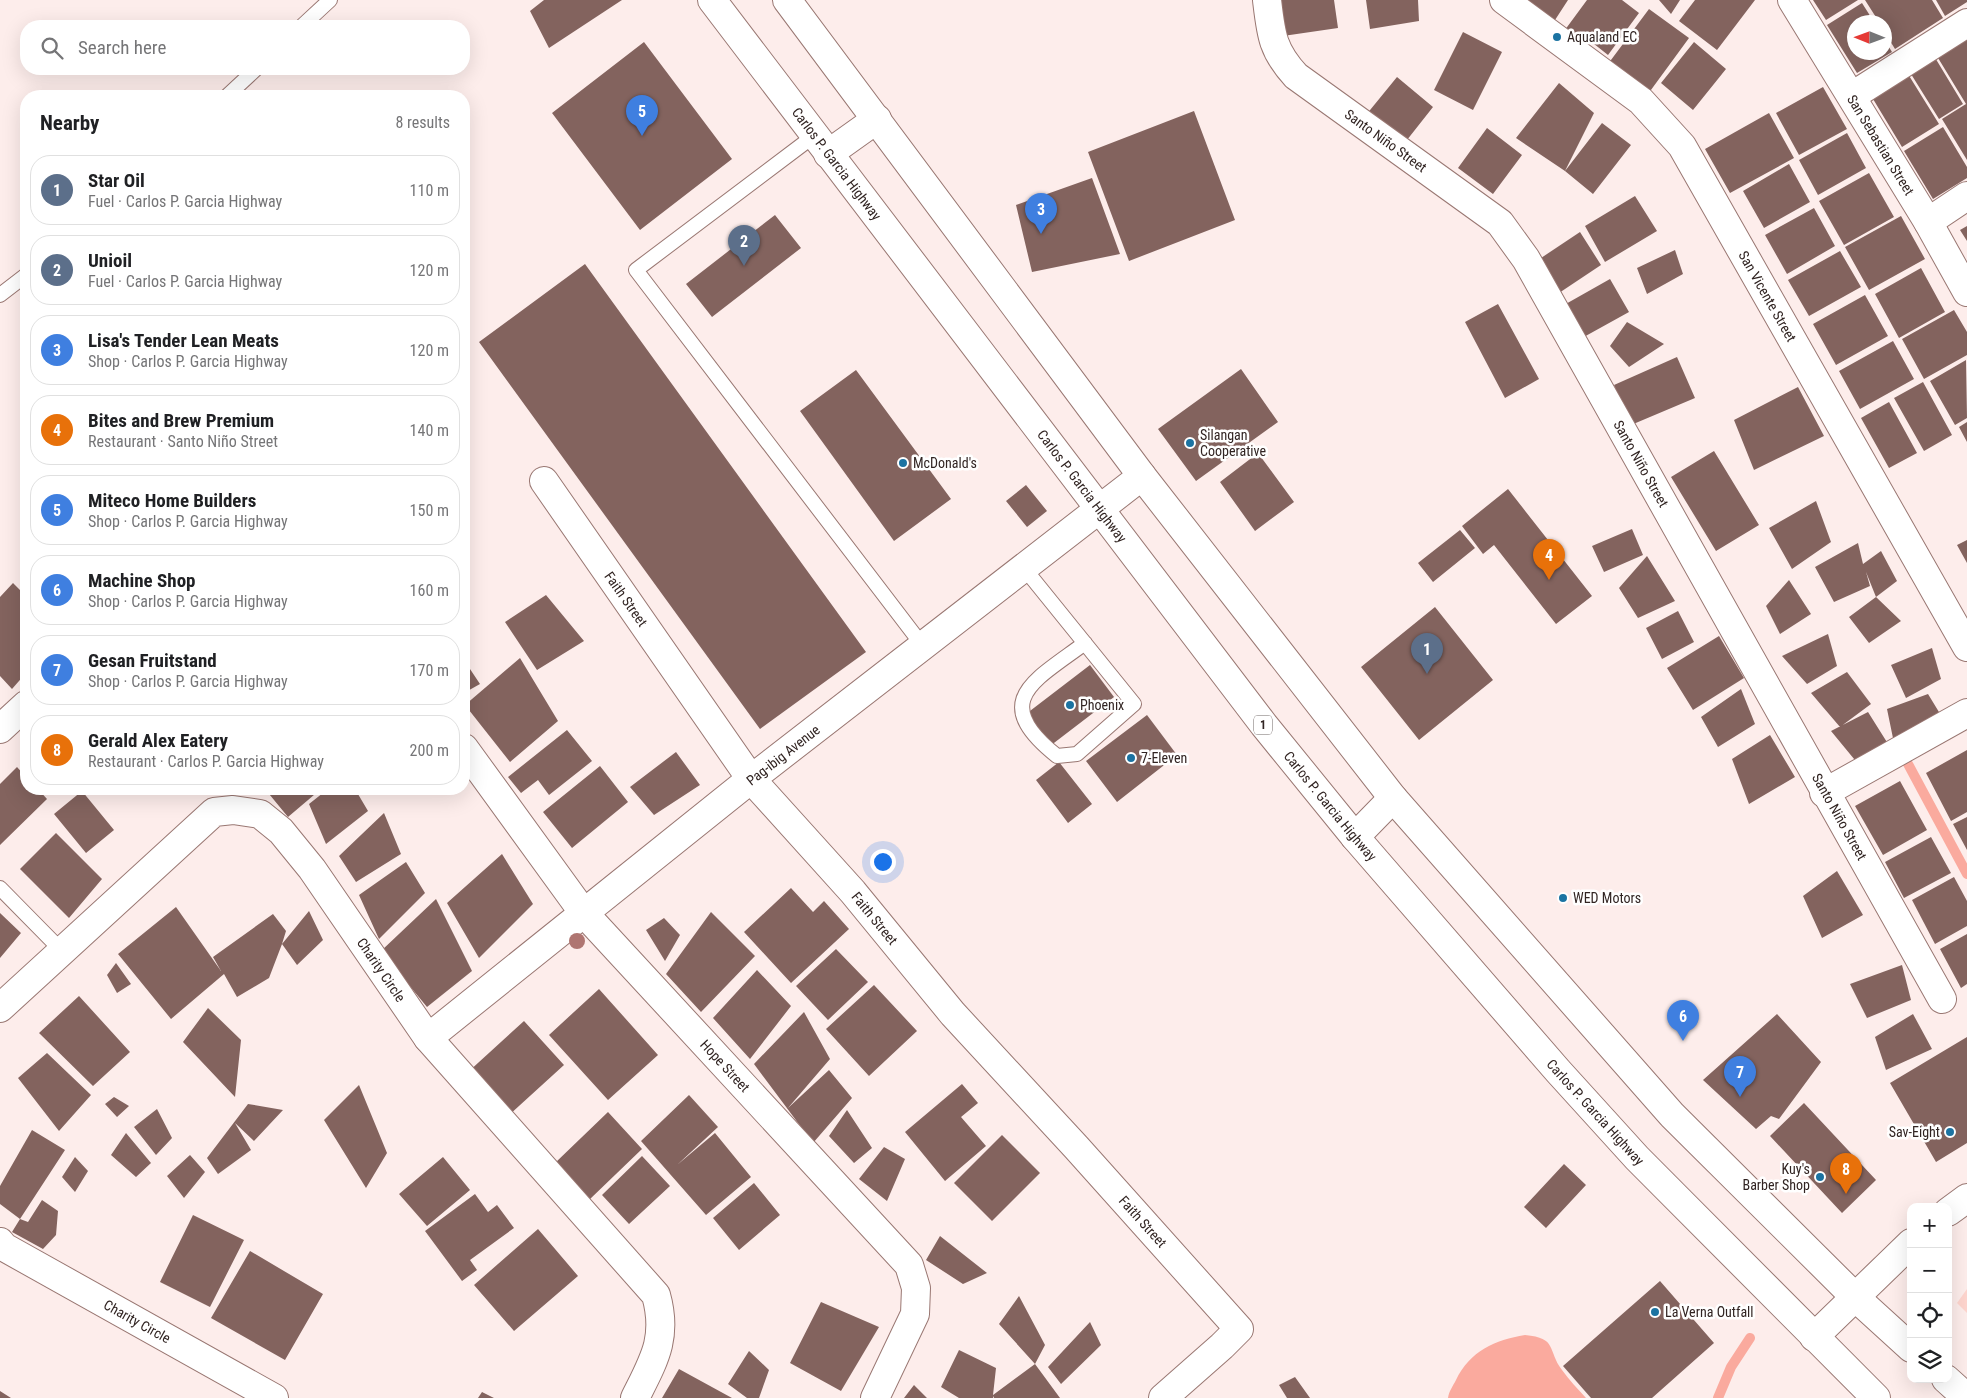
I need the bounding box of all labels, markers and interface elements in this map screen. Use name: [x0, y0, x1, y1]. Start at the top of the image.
north arrow: [1847, 15, 1892, 60]
search box: [20, 20, 470, 75]
place label: Aqualand EC: [1567, 29, 1637, 45]
marker: Aqualand EC: [1551, 31, 1563, 43]
icon: search: [38, 34, 66, 62]
text: Search here: [78, 36, 166, 59]
street label: San Sebastian Street: [1844, 92, 1918, 198]
pin: 5: [626, 95, 658, 136]
street label: Carlos P. Garcia Highway: [789, 104, 885, 223]
street label: Santo Niño Street: [1342, 106, 1430, 175]
text: Nearby: [40, 111, 99, 135]
text: 8 results: [395, 113, 450, 132]
text: Star Oil: [88, 169, 145, 192]
text: 1: [53, 181, 61, 200]
text: 110 m: [410, 181, 449, 200]
text: Fuel · Carlos P. Garcia Highway: [88, 192, 282, 211]
pin: 3: [1025, 193, 1057, 234]
pin: 2: [728, 225, 760, 266]
street label: San Vicente Street: [1735, 248, 1800, 344]
text: Unioil: [88, 249, 132, 272]
text: 2: [53, 261, 61, 280]
text: 120 m: [410, 261, 449, 280]
text: Fuel · Carlos P. Garcia Highway: [88, 272, 282, 291]
text: Lisa's Tender Lean Meats: [88, 329, 279, 352]
text: 3: [53, 341, 61, 360]
text: 120 m: [410, 341, 449, 360]
text: Shop · Carlos P. Garcia Highway: [88, 352, 288, 371]
text: Bites and Brew Premium: [88, 409, 274, 432]
street label: Santo Niño Street: [1610, 418, 1672, 510]
text: 4: [53, 421, 61, 440]
text: 140 m: [410, 421, 449, 440]
street label: Carlos P. Garcia Highway: [1034, 427, 1130, 546]
place label: Silangan Cooperative: [1200, 427, 1266, 459]
text: Restaurant · Santo Niño Street: [88, 432, 278, 451]
marker: Silangan Cooperative: [1184, 437, 1196, 449]
place label: McDonald's: [913, 455, 977, 471]
marker: McDonald's: [897, 457, 909, 469]
text: Miteco Home Builders: [88, 489, 256, 512]
text: 5: [53, 501, 61, 520]
text: 150 m: [410, 501, 449, 520]
text: Shop · Carlos P. Garcia Highway: [88, 512, 288, 531]
pin: 4: [1533, 539, 1565, 580]
street label: Faith Street: [601, 568, 651, 630]
text: Machine Shop: [88, 569, 196, 592]
text: 6: [53, 581, 61, 600]
text: 160 m: [410, 581, 449, 600]
text: Shop · Carlos P. Garcia Highway: [88, 592, 288, 611]
pin: 1: [1411, 633, 1443, 674]
text: Gesan Fruitstand: [88, 649, 217, 672]
text: 7: [53, 661, 61, 680]
text: 170 m: [410, 661, 449, 680]
text: Shop · Carlos P. Garcia Highway: [88, 672, 288, 691]
place label: Phoenix: [1080, 697, 1124, 713]
marker: Phoenix: [1064, 699, 1076, 711]
road number: 1: [1254, 716, 1272, 734]
street label: Pag-ibig Avenue: [743, 721, 823, 789]
text: Gerald Alex Eatery: [88, 729, 228, 752]
text: 8: [53, 741, 61, 760]
text: 200 m: [410, 741, 449, 760]
street label: Carlos P. Garcia Highway: [1281, 748, 1380, 864]
place label: 7-Eleven: [1141, 750, 1187, 766]
text: Restaurant · Carlos P. Garcia Highway: [88, 752, 324, 771]
marker: 7-Eleven: [1125, 752, 1137, 764]
street label: Santo Niño Street: [1809, 771, 1870, 863]
your location: [870, 849, 896, 875]
street label: Faith Street: [848, 889, 901, 948]
place label: WED Motors: [1573, 890, 1641, 906]
marker: WED Motors: [1557, 892, 1569, 904]
street label: Charity Circle: [354, 935, 409, 1005]
pin: 6: [1667, 1000, 1699, 1041]
street label: Hope Street: [697, 1036, 753, 1095]
street label: Carlos P. Garcia Highway: [1544, 1056, 1648, 1169]
pin: 7: [1724, 1056, 1756, 1097]
place label: Sav-Eight: [1889, 1124, 1940, 1140]
marker: Sav-Eight: [1944, 1126, 1956, 1138]
pin: 8: [1830, 1153, 1862, 1194]
place label: Kuy's Barber Shop: [1742, 1161, 1810, 1193]
marker: Kuy's Barber Shop: [1814, 1171, 1826, 1183]
street label: Faith Street: [1116, 1193, 1170, 1251]
map controls: [1907, 1203, 1952, 1383]
button: +: [1907, 1203, 1952, 1248]
button: −: [1907, 1248, 1952, 1293]
button: locate: [1907, 1293, 1952, 1338]
street label: Charity Circle: [101, 1297, 174, 1347]
place label: La Verna Outfall: [1665, 1304, 1754, 1320]
marker: La Verna Outfall: [1649, 1306, 1661, 1318]
button: layers: [1907, 1338, 1952, 1383]

